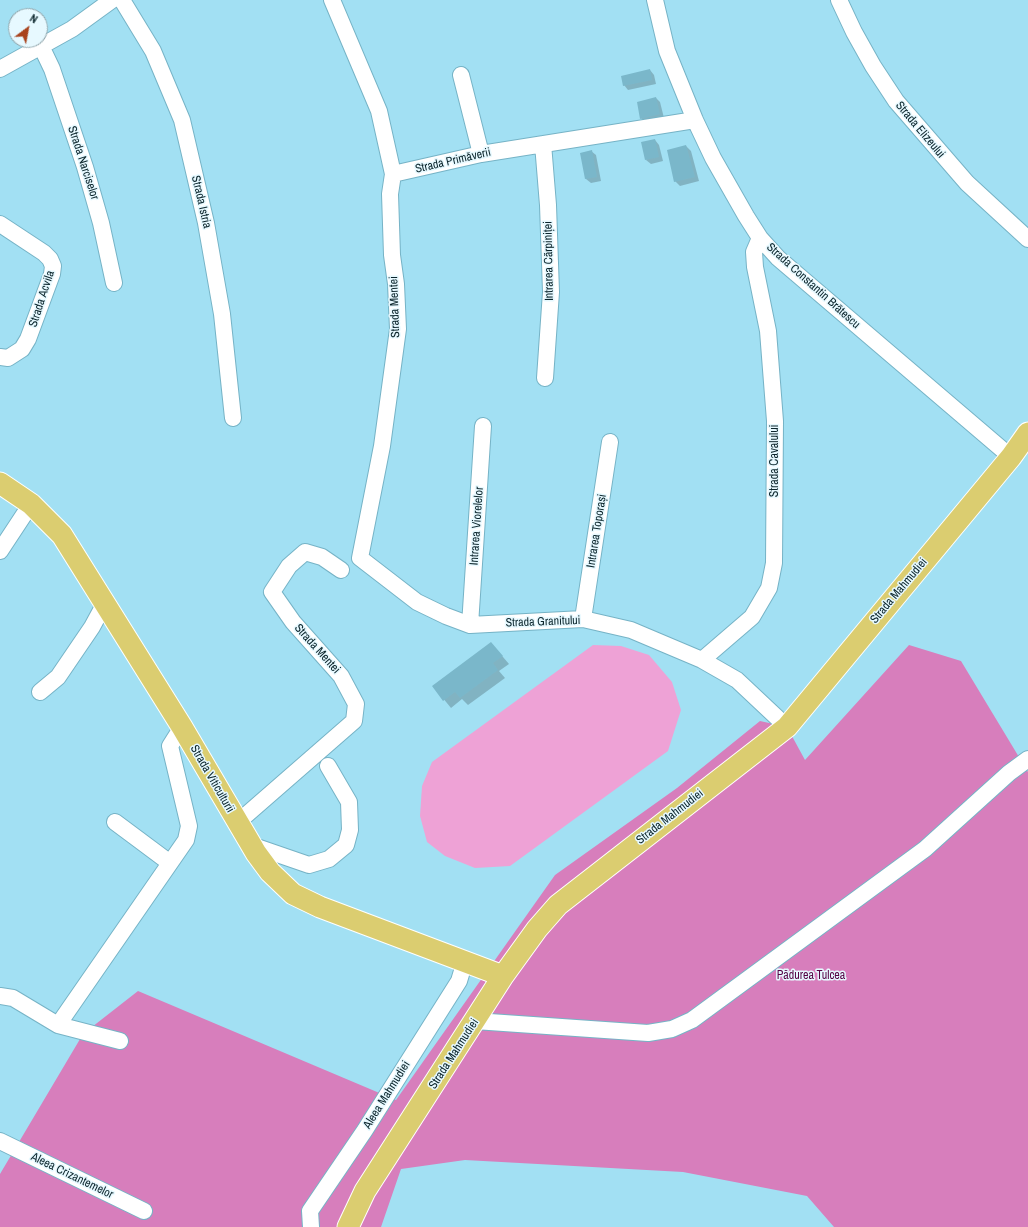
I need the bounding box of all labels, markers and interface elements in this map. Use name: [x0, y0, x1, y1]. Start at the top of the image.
north arrow: [8, 8, 48, 48]
text: N: [27, 11, 40, 26]
street label: Strada Elizeului: [892, 99, 948, 161]
street label: Strada Narciselor: [64, 124, 102, 202]
street label: Strada Primăverii: [414, 145, 492, 177]
street label: Strada Istria: [188, 174, 214, 230]
street label: Intrarea Cărpiniței: [541, 221, 557, 301]
street label: Strada Constantin Brătescu: [763, 240, 863, 332]
street label: Strada Acvila: [26, 269, 58, 329]
street label: Strada Mentei: [387, 276, 403, 338]
street label: Strada Cavalului: [768, 425, 782, 497]
street label: Intrarea Viorelelor: [467, 486, 487, 566]
street label: Intrarea Toporași: [584, 493, 610, 569]
street label: Strada Mahmudiei: [867, 555, 931, 627]
street label: Strada Granitului: [505, 613, 581, 631]
street label: Strada Mentei: [291, 621, 343, 677]
street label: Strada Viticulturii: [187, 743, 237, 815]
street label: Strada Mahmudiei: [634, 786, 706, 848]
park label: Pădurea Tulcea: [777, 969, 845, 983]
street label: Strada Mahmudiei: [426, 1016, 482, 1092]
street label: Aleea Mahmudiei: [360, 1058, 414, 1132]
street label: Aleea Crizantemelor: [29, 1150, 115, 1202]

